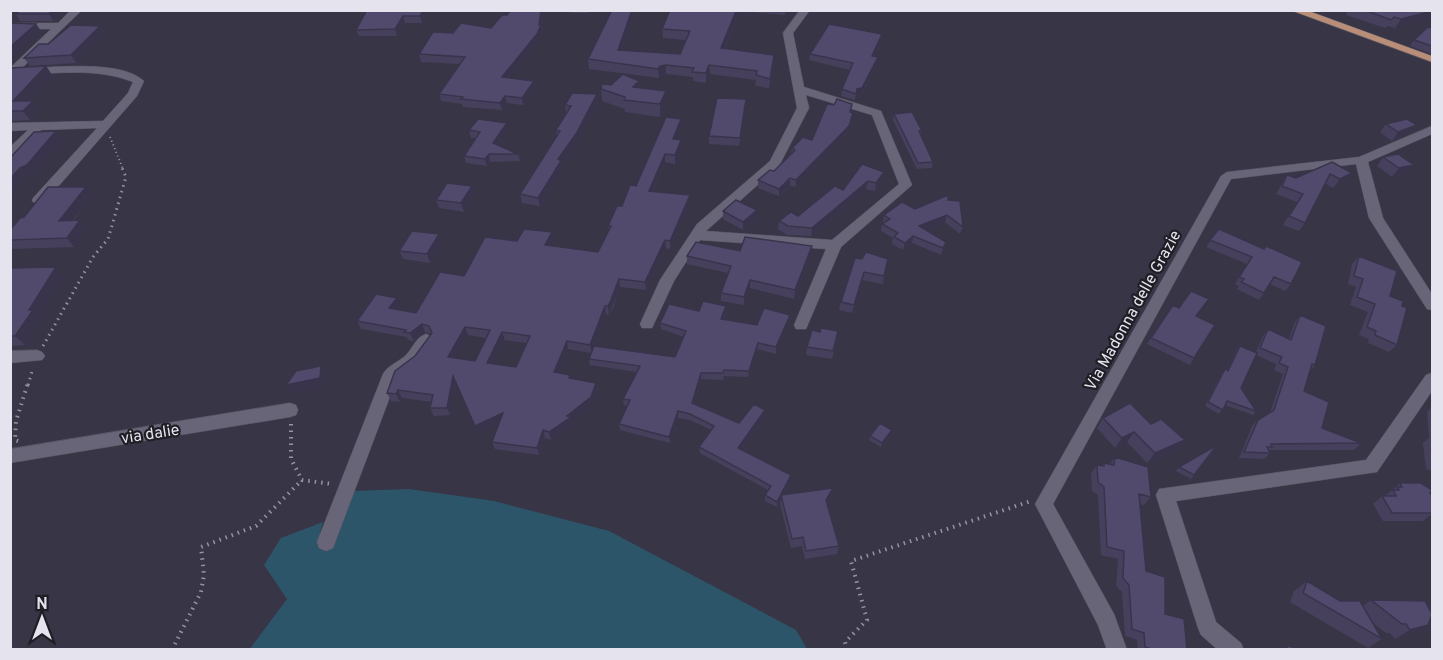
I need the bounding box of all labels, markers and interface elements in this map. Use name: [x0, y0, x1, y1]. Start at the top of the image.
street label: Via Madonna delle Grazie: [1081, 227, 1186, 395]
street label: via dalie: [120, 421, 181, 449]
north arrow: [12, 588, 72, 648]
text: N: [36, 595, 48, 615]

